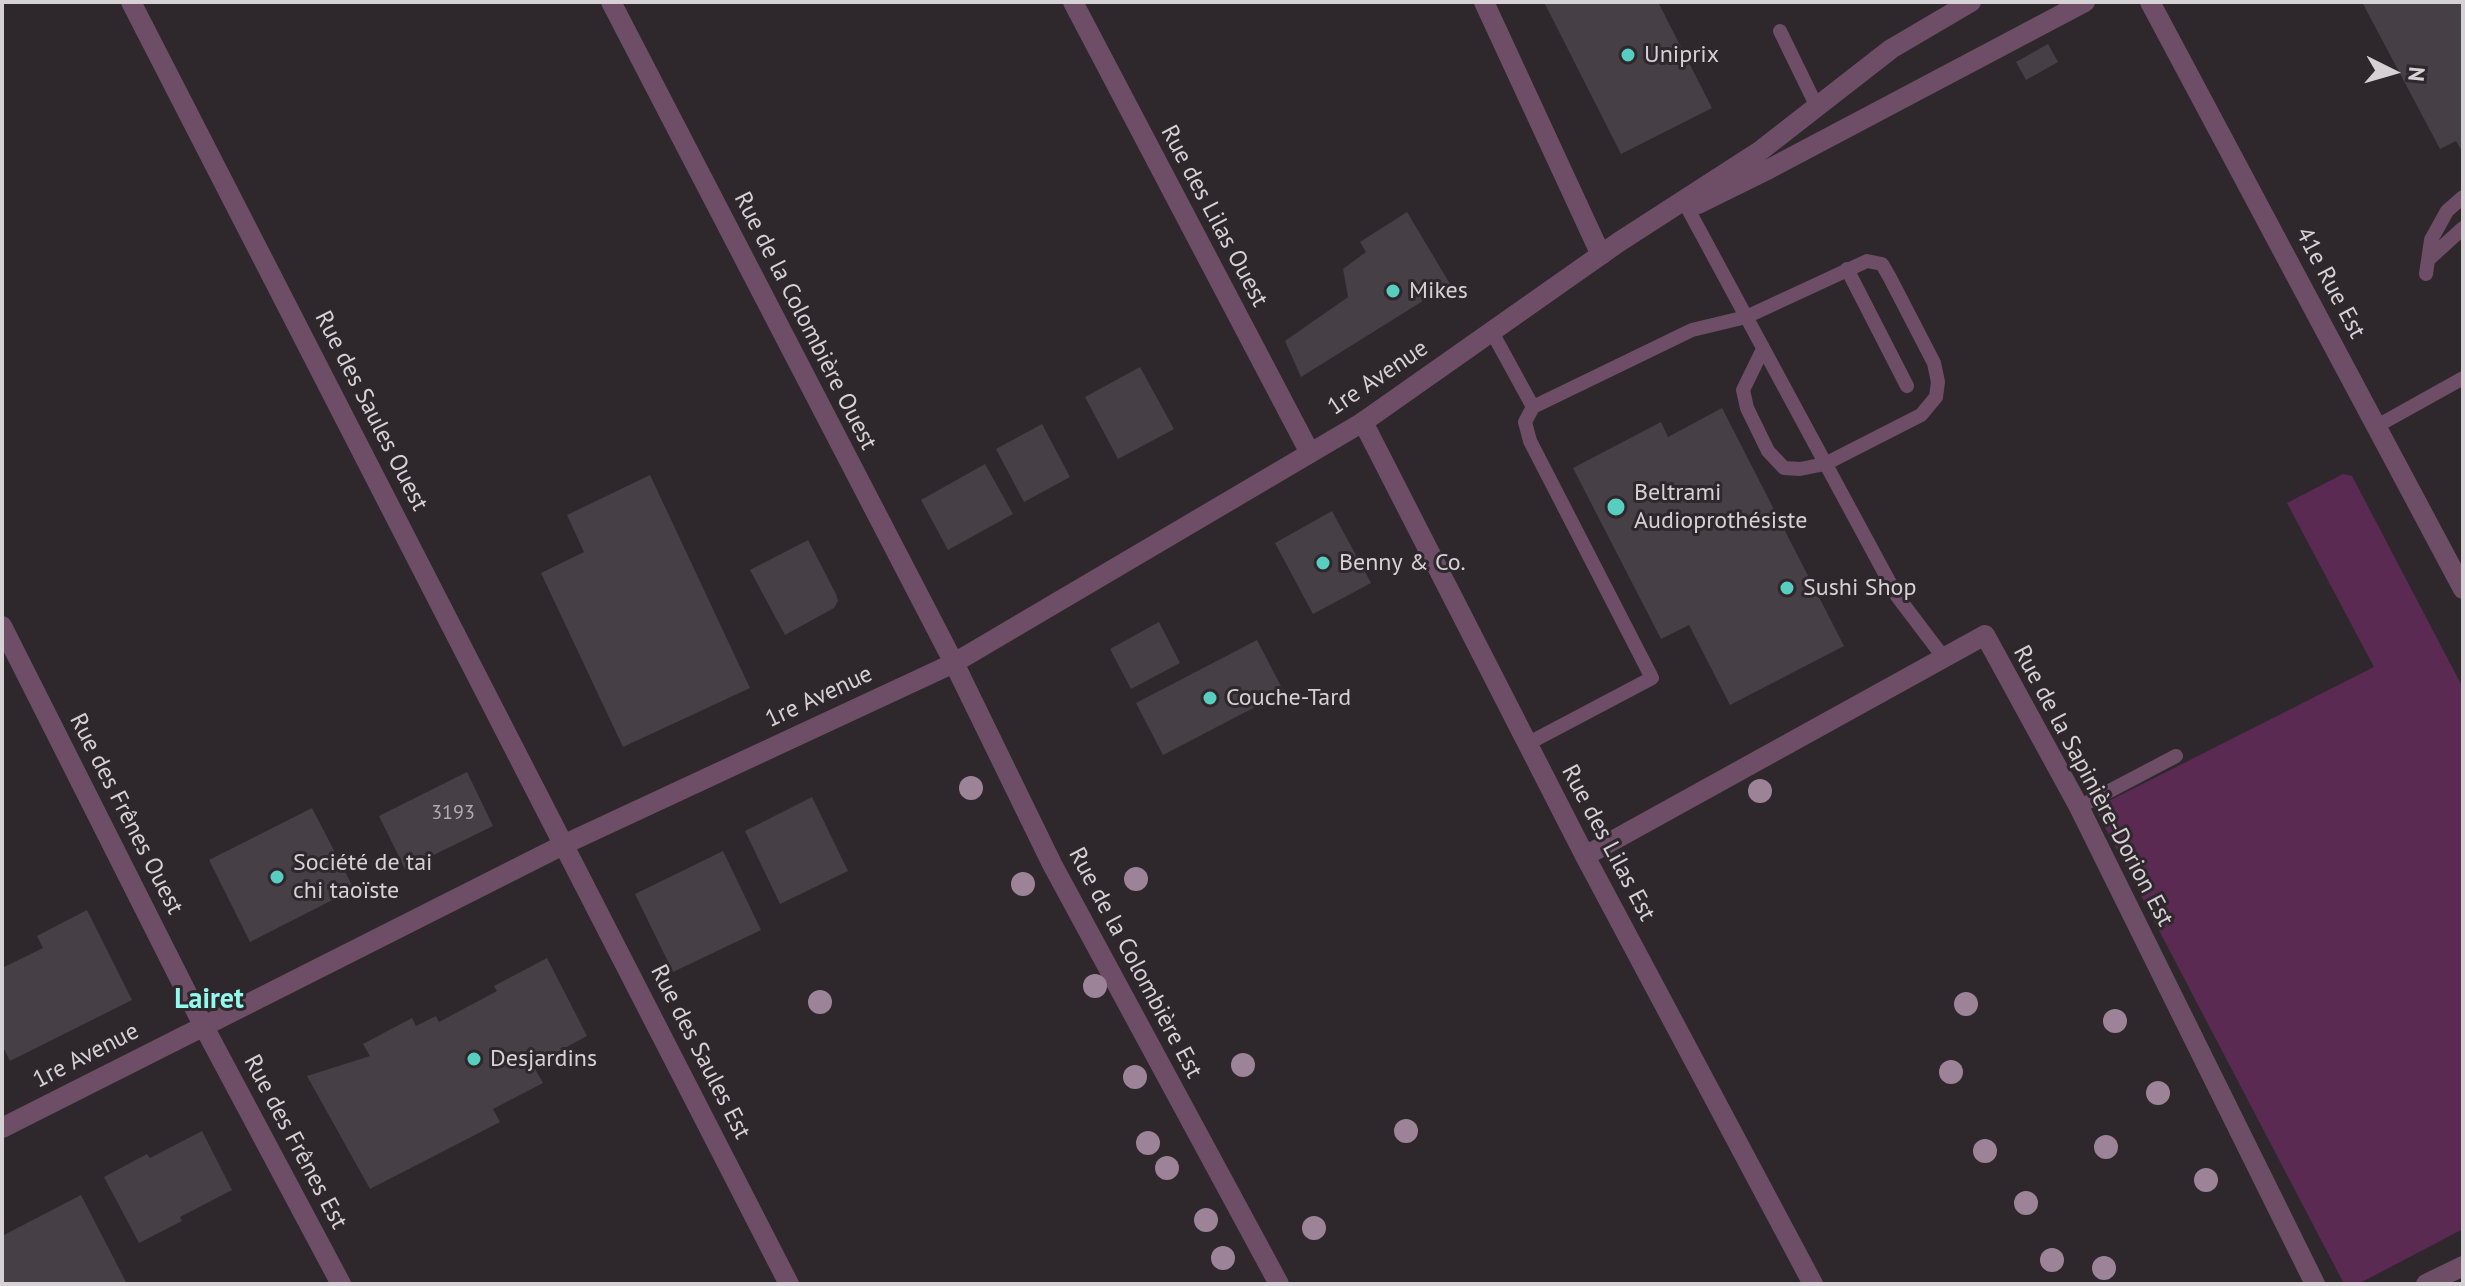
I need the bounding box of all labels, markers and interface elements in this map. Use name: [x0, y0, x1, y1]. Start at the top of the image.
north arrow: [2353, 32, 2433, 112]
place label: Uniprix: [1644, 41, 1719, 69]
marker: Uniprix: [1619, 46, 1637, 64]
text: N: [2402, 66, 2431, 83]
street label: Rue des Lilas Ouest: [1154, 120, 1274, 312]
street label: Rue de la Colombière Ouest: [727, 187, 883, 455]
street label: 41e Rue Est: [2289, 223, 2371, 343]
place label: Mikes: [1409, 277, 1468, 305]
marker: Mikes: [1384, 282, 1402, 300]
street label: Rue des Saules Ouest: [308, 306, 434, 516]
street label: 1re Avenue: [1322, 334, 1434, 422]
place label: Beltrami Audioprothésiste: [1634, 479, 1807, 535]
marker: Beltrami Audioprothésiste: [1605, 496, 1627, 518]
place label: Benny & Co.: [1339, 549, 1466, 577]
marker: Benny & Co.: [1314, 554, 1332, 572]
place label: Sushi Shop: [1803, 574, 1916, 602]
marker: Sushi Shop: [1778, 579, 1796, 597]
street label: Rue de la Sapinière-Dorion Est: [2007, 641, 2179, 931]
street label: 1re Avenue: [761, 660, 877, 734]
place label: Couche-Tard: [1226, 684, 1351, 712]
marker: Couche-Tard: [1201, 689, 1219, 707]
street label: Rue des Frênes Ouest: [63, 709, 189, 919]
street label: Rue des Lilas Est: [1555, 760, 1661, 926]
house number: 3193: [431, 801, 475, 825]
street label: Rue de la Colombière Est: [1062, 843, 1208, 1083]
place label: Société de tai chi taoïste: [293, 849, 433, 905]
marker: Société de tai chi taoïste: [268, 868, 286, 886]
street label: Rue des Saules Est: [644, 960, 756, 1144]
district label: Lairet: [174, 983, 244, 1017]
street label: 1re Avenue: [28, 1017, 144, 1095]
place label: Desjardins: [490, 1045, 597, 1073]
street label: Rue des Frênes Est: [237, 1050, 353, 1234]
marker: Desjardins: [465, 1050, 483, 1068]

